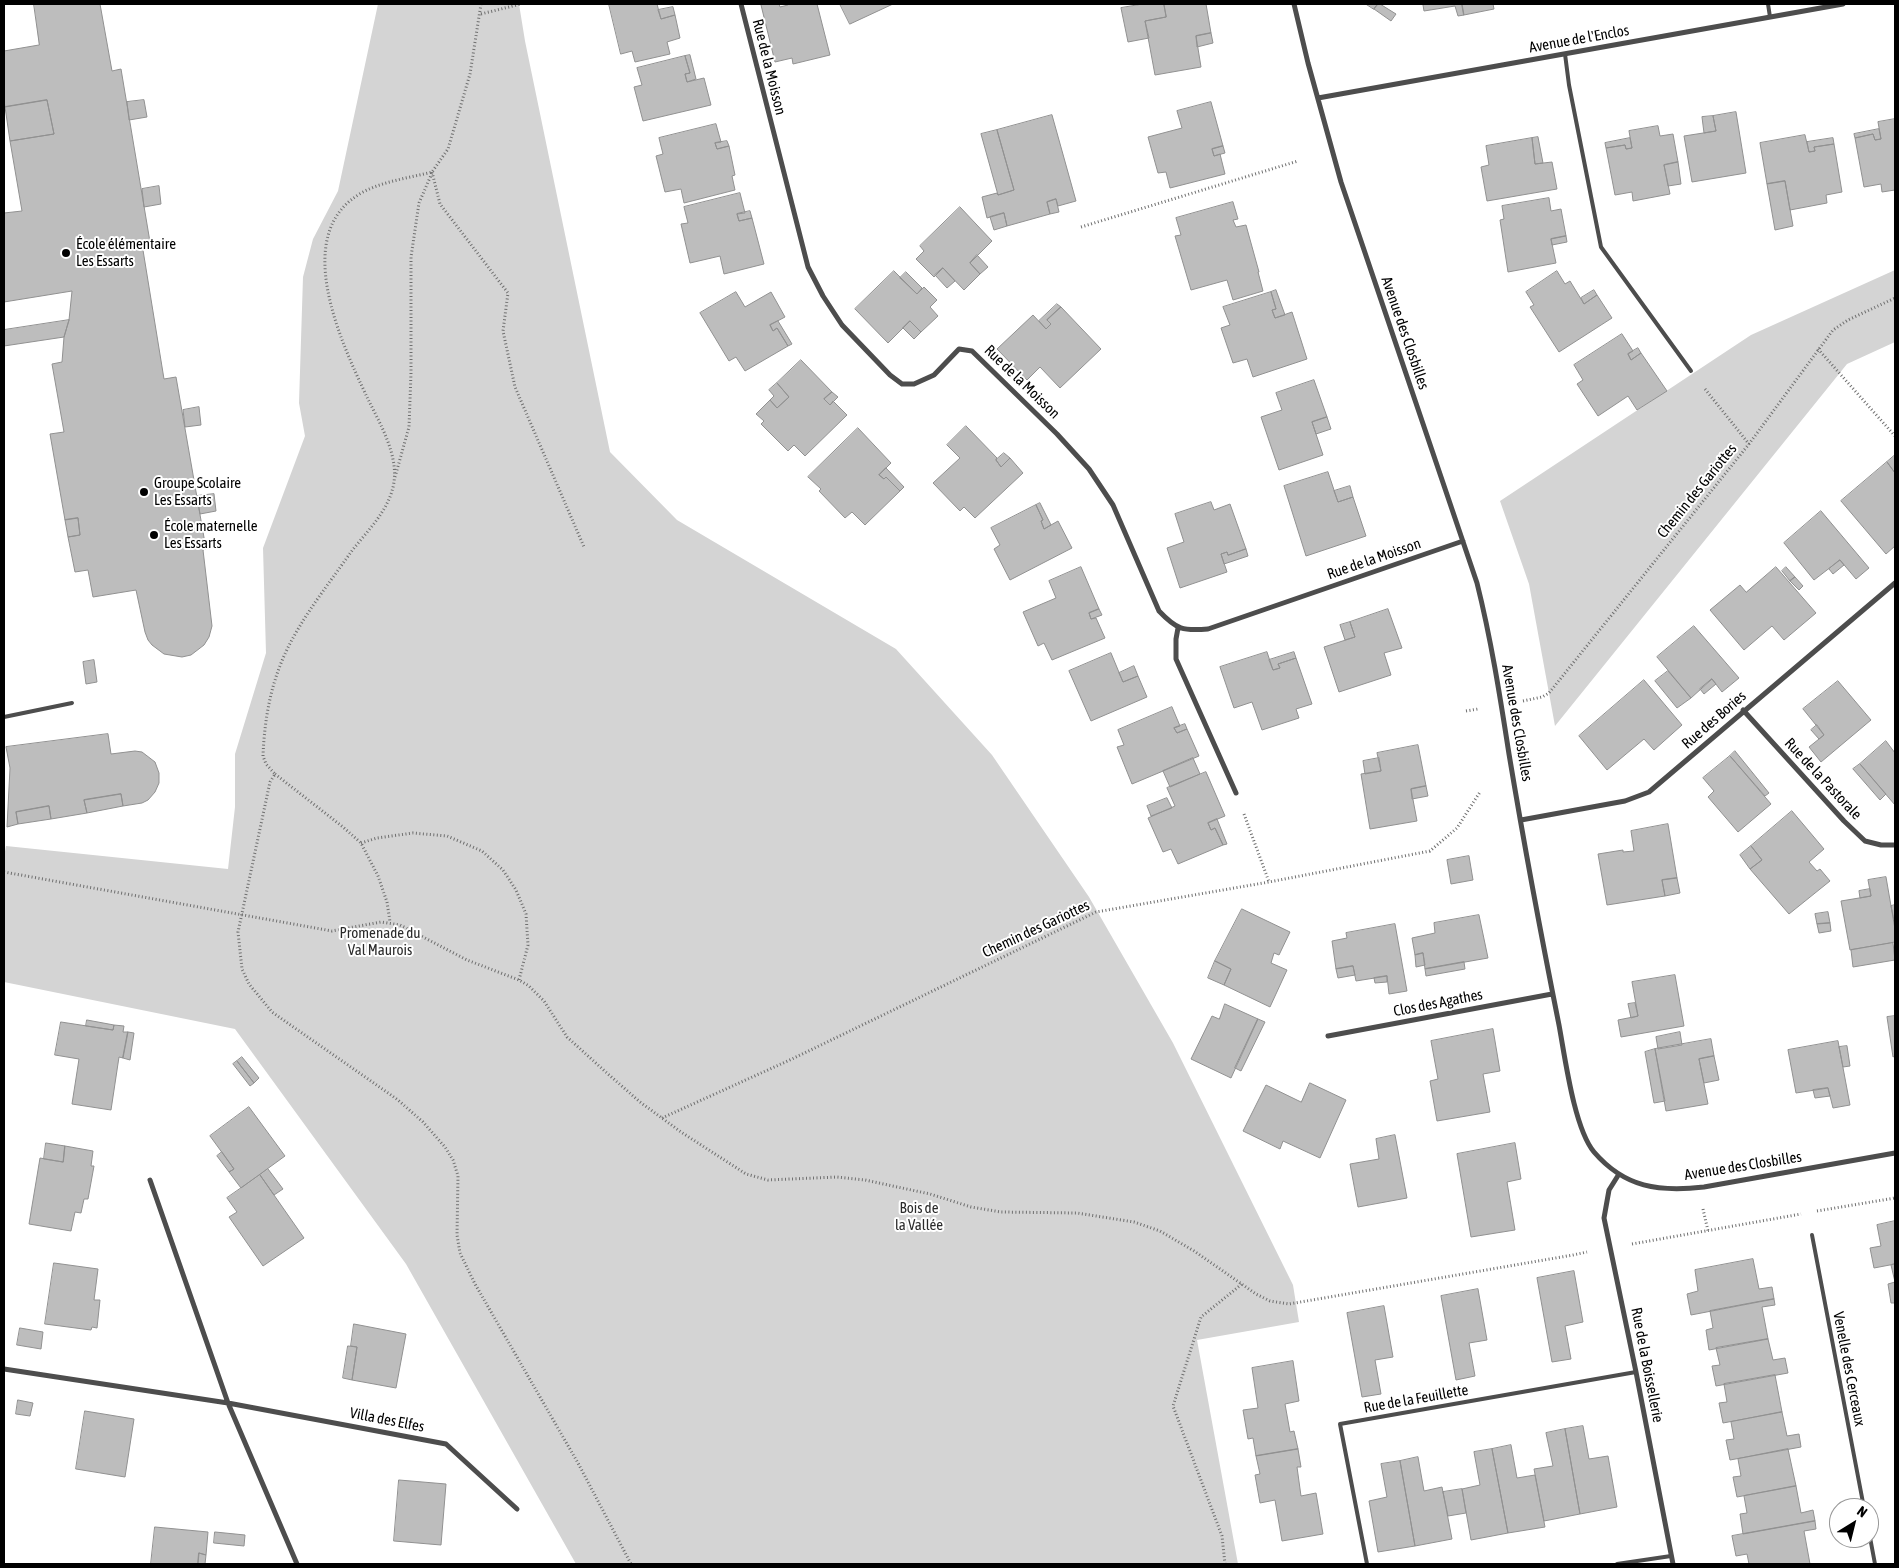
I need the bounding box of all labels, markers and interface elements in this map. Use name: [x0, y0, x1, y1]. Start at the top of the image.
street label: Rue de la Moisson: [748, 17, 790, 117]
street label: Avenue de l'Enclos: [1528, 21, 1630, 57]
place label: École élémentaire Les Essarts: [76, 235, 176, 270]
marker: École élémentaire Les Essarts: [60, 247, 72, 259]
street label: Avenue des Closbilles: [1377, 274, 1433, 392]
street label: Rue de la Moisson: [980, 341, 1064, 423]
street label: Chemin des Gariottes: [1653, 440, 1741, 542]
place label: Groupe Scolaire Les Essarts: [154, 474, 241, 509]
marker: Groupe Scolaire Les Essarts: [138, 486, 150, 498]
place label: École maternelle Les Essarts: [164, 517, 258, 552]
marker: École maternelle Les Essarts: [148, 529, 160, 541]
street label: Rue de la Moisson: [1325, 535, 1423, 583]
street label: Avenue des Closbilles: [1498, 663, 1536, 783]
street label: Rue des Bories: [1678, 687, 1750, 753]
street label: Rue de la Pastorale: [1781, 735, 1865, 823]
street label: Chemin des Gariottes: [980, 896, 1092, 962]
park label: Promenade du Val Maurois: [339, 924, 421, 959]
street label: Clos des Agathes: [1392, 986, 1484, 1020]
street label: Avenue des Closbilles: [1683, 1148, 1803, 1184]
park label: Bois de la Vallée: [895, 1199, 943, 1234]
street label: Rue de la Boissellerie: [1627, 1306, 1667, 1424]
street label: Venelle des Cerceaux: [1829, 1310, 1869, 1428]
street label: Rue de la Feuillette: [1362, 1381, 1470, 1417]
street label: Villa des Elfes: [348, 1404, 426, 1436]
north arrow: [1829, 1498, 1879, 1548]
text: N: [1854, 1503, 1870, 1521]

